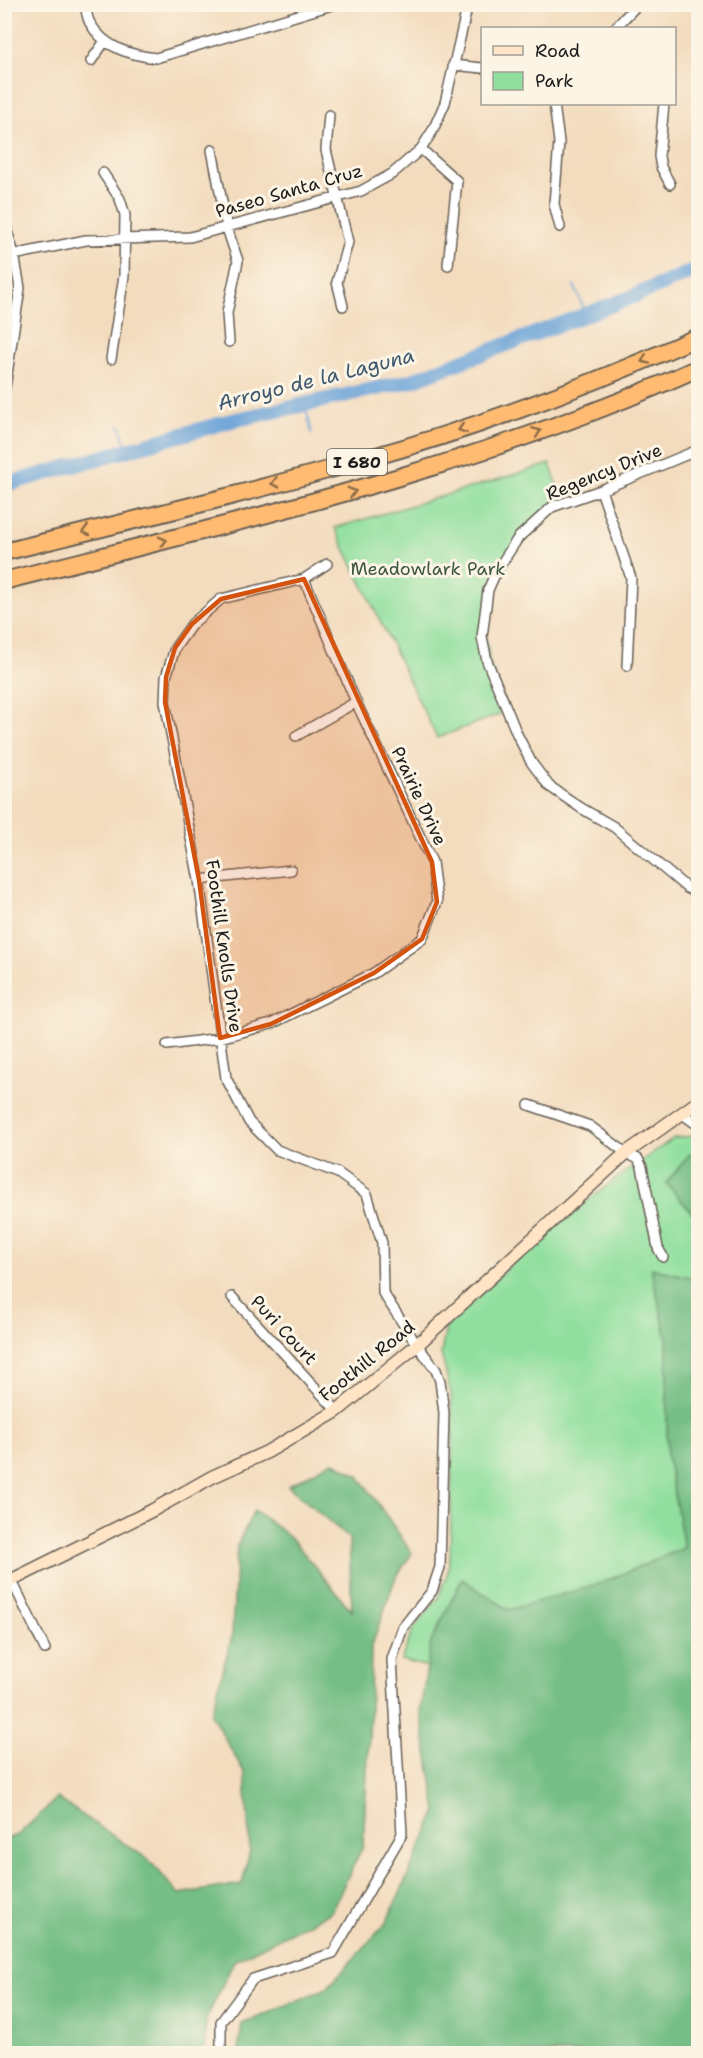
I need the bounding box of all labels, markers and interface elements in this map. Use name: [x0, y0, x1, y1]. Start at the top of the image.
legend: [481, 27, 676, 105]
text: Road: [535, 39, 580, 63]
text: Park: [535, 69, 574, 93]
street label: Paseo Santa Cruz: [213, 158, 365, 224]
water label: Arroyo de la Laguna: [215, 342, 417, 416]
one-way arrow: [640, 353, 651, 365]
one-way arrow: [457, 421, 468, 434]
one-way arrow: [531, 426, 542, 439]
street label: Regency Drive: [542, 438, 666, 506]
road number: I 680: [327, 449, 387, 475]
one-way arrow: [270, 476, 280, 489]
one-way arrow: [346, 487, 357, 499]
one-way arrow: [81, 524, 91, 537]
one-way arrow: [158, 535, 168, 548]
park label: Meadowlark Park: [350, 557, 506, 581]
street label: Prairie Drive: [386, 743, 452, 849]
street label: Foothill Knolls Drive: [200, 858, 248, 1034]
street label: Puri Court: [245, 1290, 323, 1370]
street label: Foothill Road: [314, 1315, 420, 1407]

